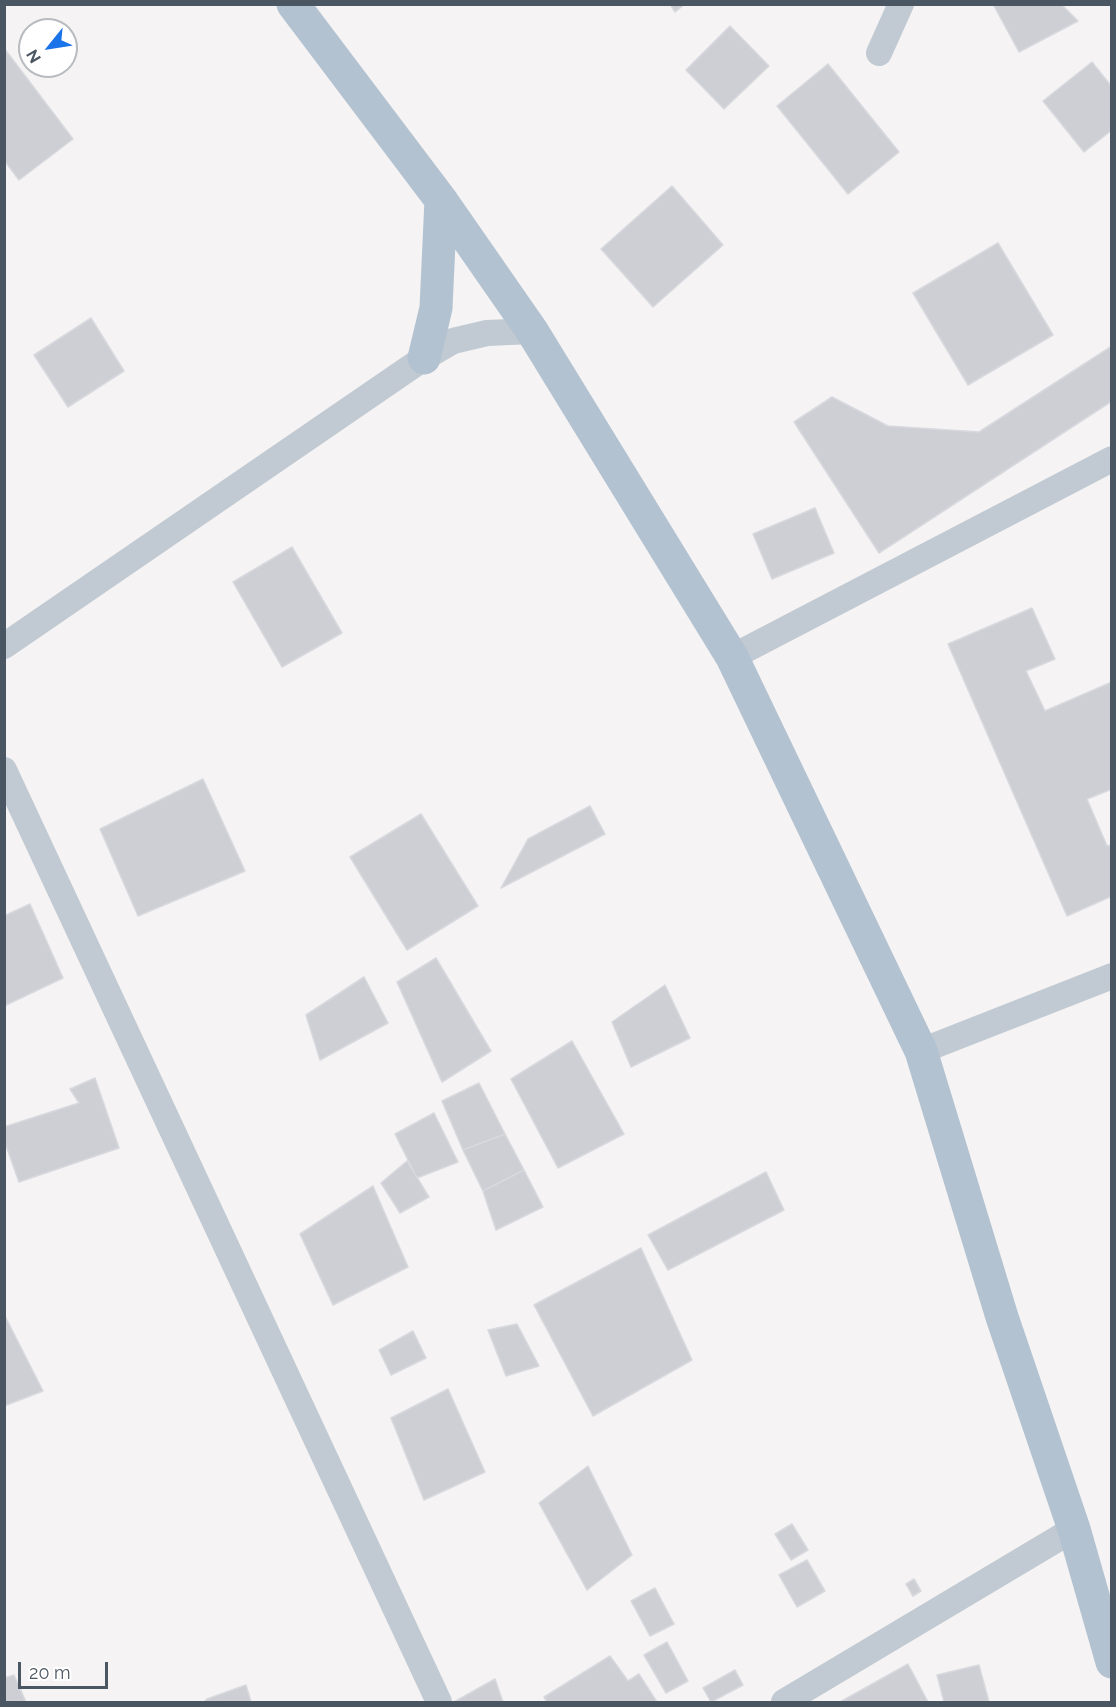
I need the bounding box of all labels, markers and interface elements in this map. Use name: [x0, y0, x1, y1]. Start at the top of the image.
north arrow: [18, 18, 78, 78]
text: N: [22, 46, 45, 66]
scale bar: [21, 1650, 111, 1688]
text: 20 m: [29, 1662, 71, 1683]

